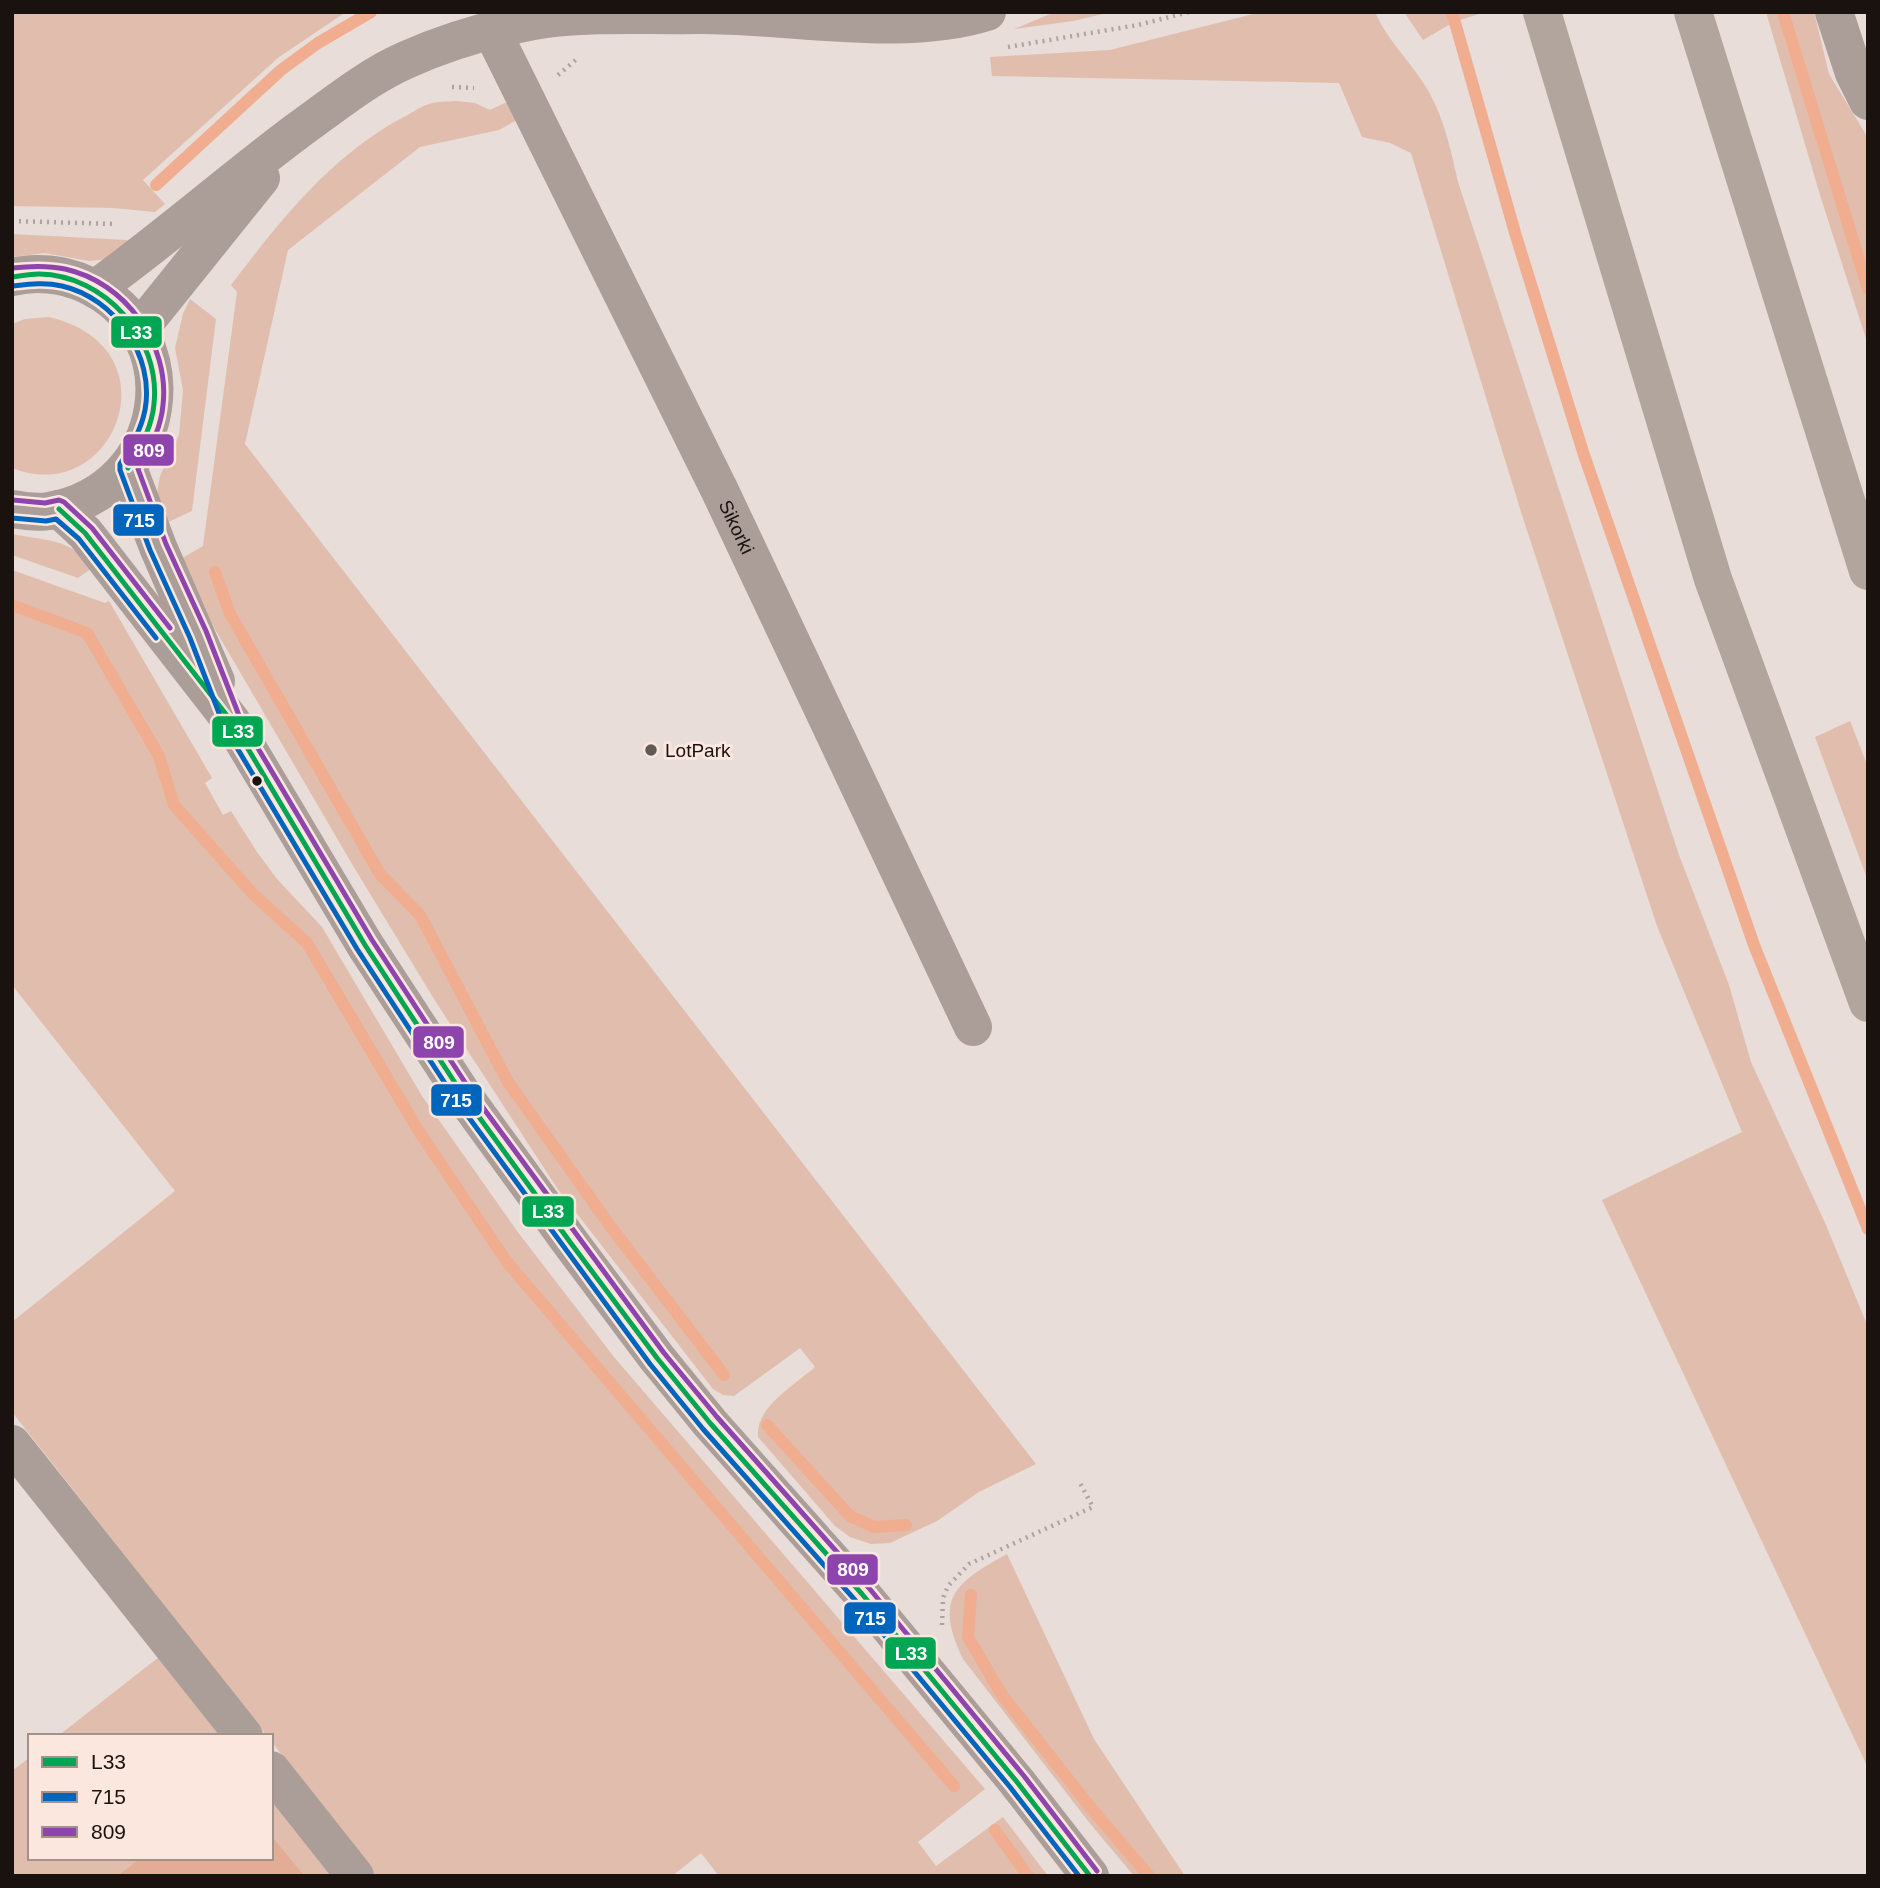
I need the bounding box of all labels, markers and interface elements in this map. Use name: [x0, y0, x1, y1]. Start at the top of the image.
line badge: L33: [110, 315, 163, 349]
text: L33: [120, 322, 152, 343]
line badge: 809: [122, 433, 175, 467]
text: 809: [133, 440, 165, 461]
street label: Sikorki: [715, 497, 758, 557]
line badge: 715: [112, 503, 165, 537]
text: 715: [123, 510, 155, 531]
line badge: L33: [211, 715, 264, 748]
text: L33: [222, 721, 254, 742]
place label: LotPark: [665, 740, 731, 761]
marker: LotPark: [643, 742, 659, 758]
unlabelled marker: [250, 774, 264, 788]
line badge: 809: [412, 1025, 465, 1059]
text: 809: [423, 1032, 455, 1053]
line badge: 715: [430, 1083, 483, 1117]
text: 715: [440, 1090, 472, 1111]
line badge: L33: [521, 1195, 575, 1228]
text: L33: [532, 1201, 564, 1222]
line badge: 809: [826, 1553, 879, 1586]
text: 809: [837, 1559, 869, 1580]
line badge: 715: [843, 1601, 897, 1635]
text: 715: [854, 1608, 886, 1629]
line badge: L33: [884, 1636, 937, 1670]
text: L33: [895, 1643, 927, 1664]
legend: [28, 1734, 273, 1860]
text: L33: [91, 1750, 126, 1773]
text: 715: [91, 1785, 126, 1808]
text: 809: [91, 1820, 126, 1843]

